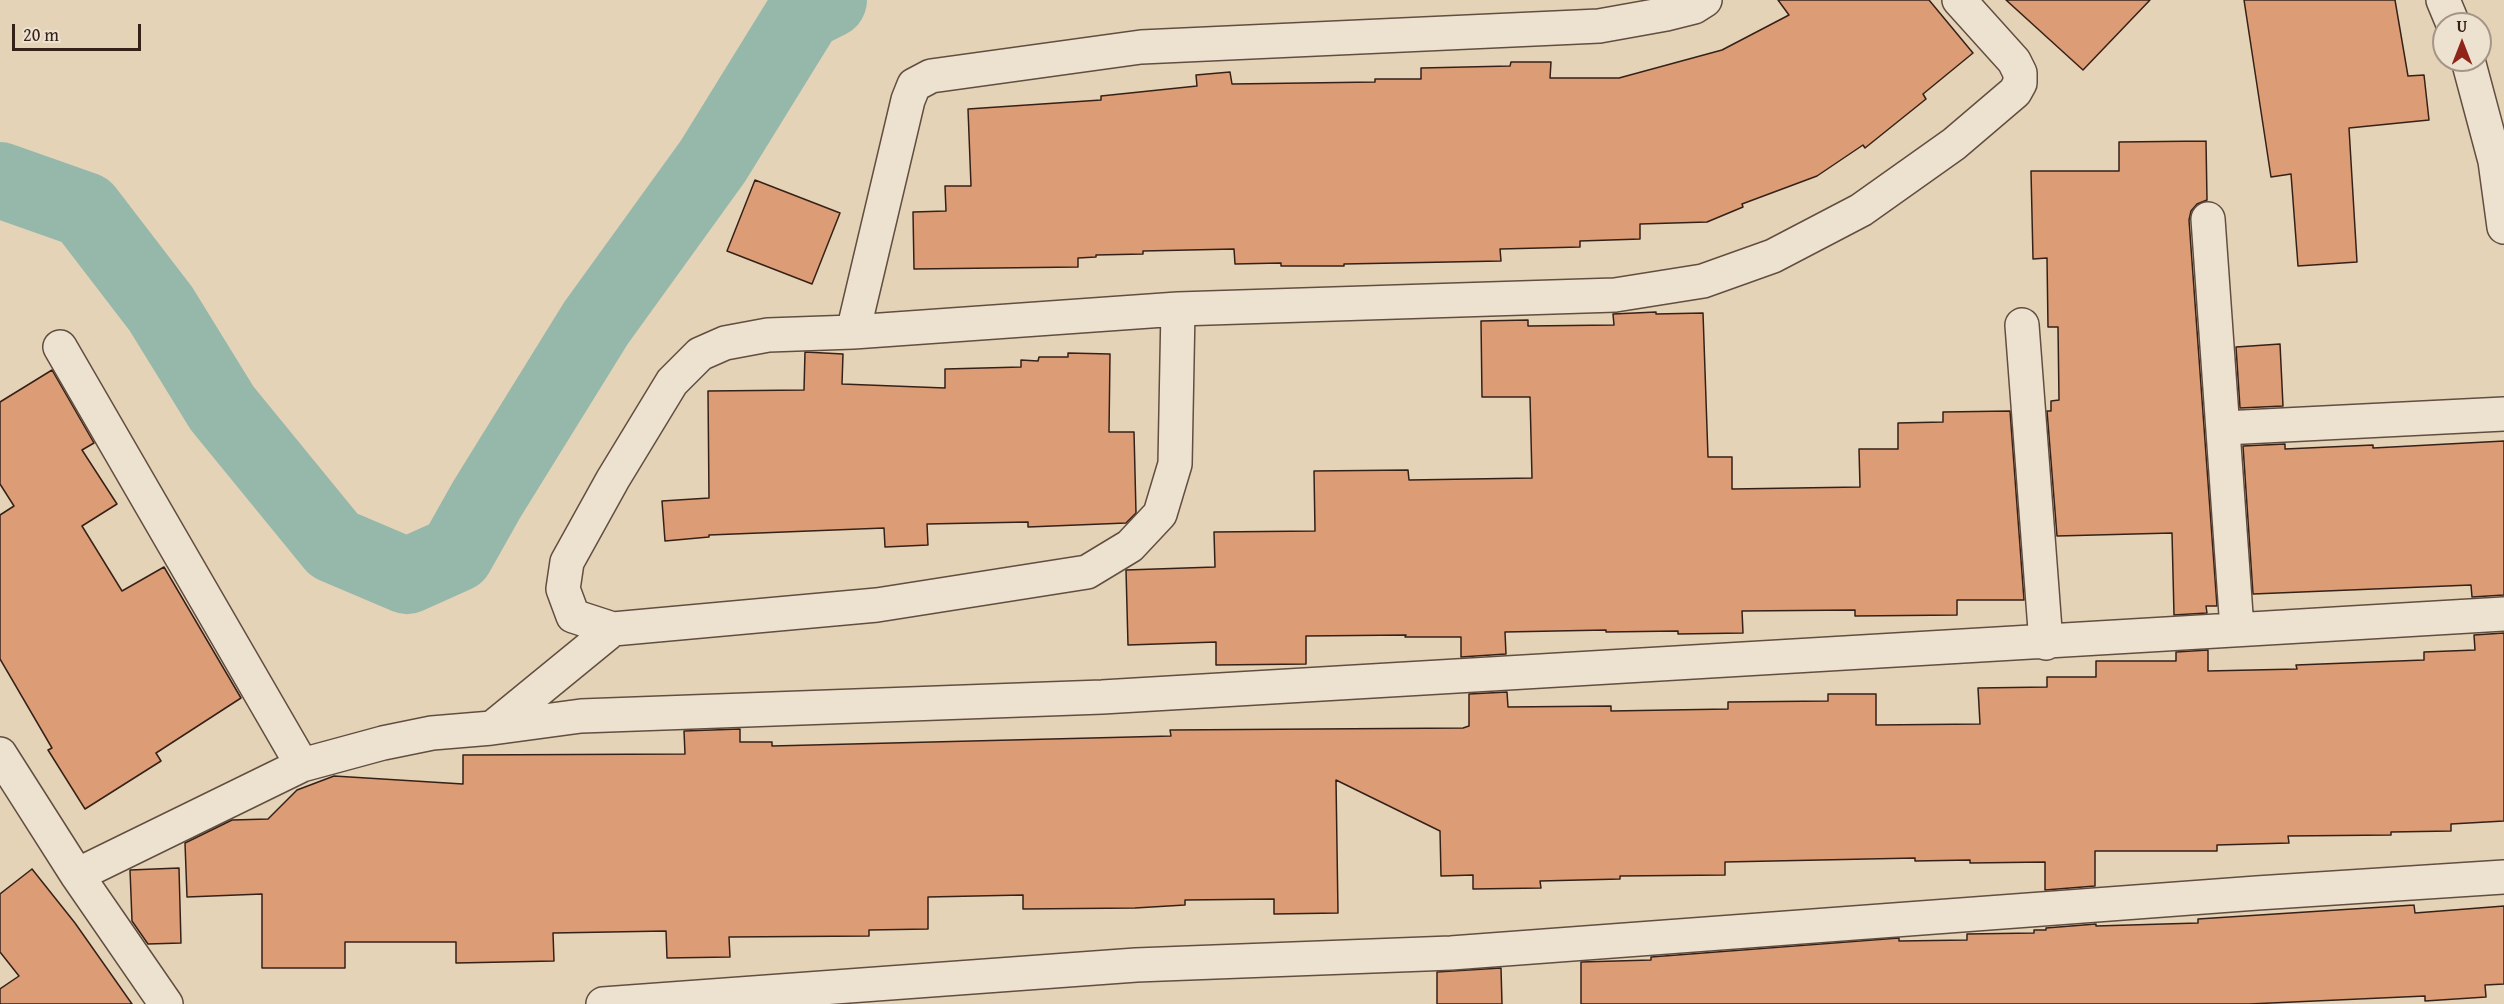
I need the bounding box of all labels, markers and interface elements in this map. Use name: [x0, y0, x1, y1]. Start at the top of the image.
scale bar: [15, 12, 144, 50]
north arrow: [2432, 12, 2492, 72]
text: U: [2457, 14, 2467, 38]
text: 20 m: [23, 21, 59, 48]

